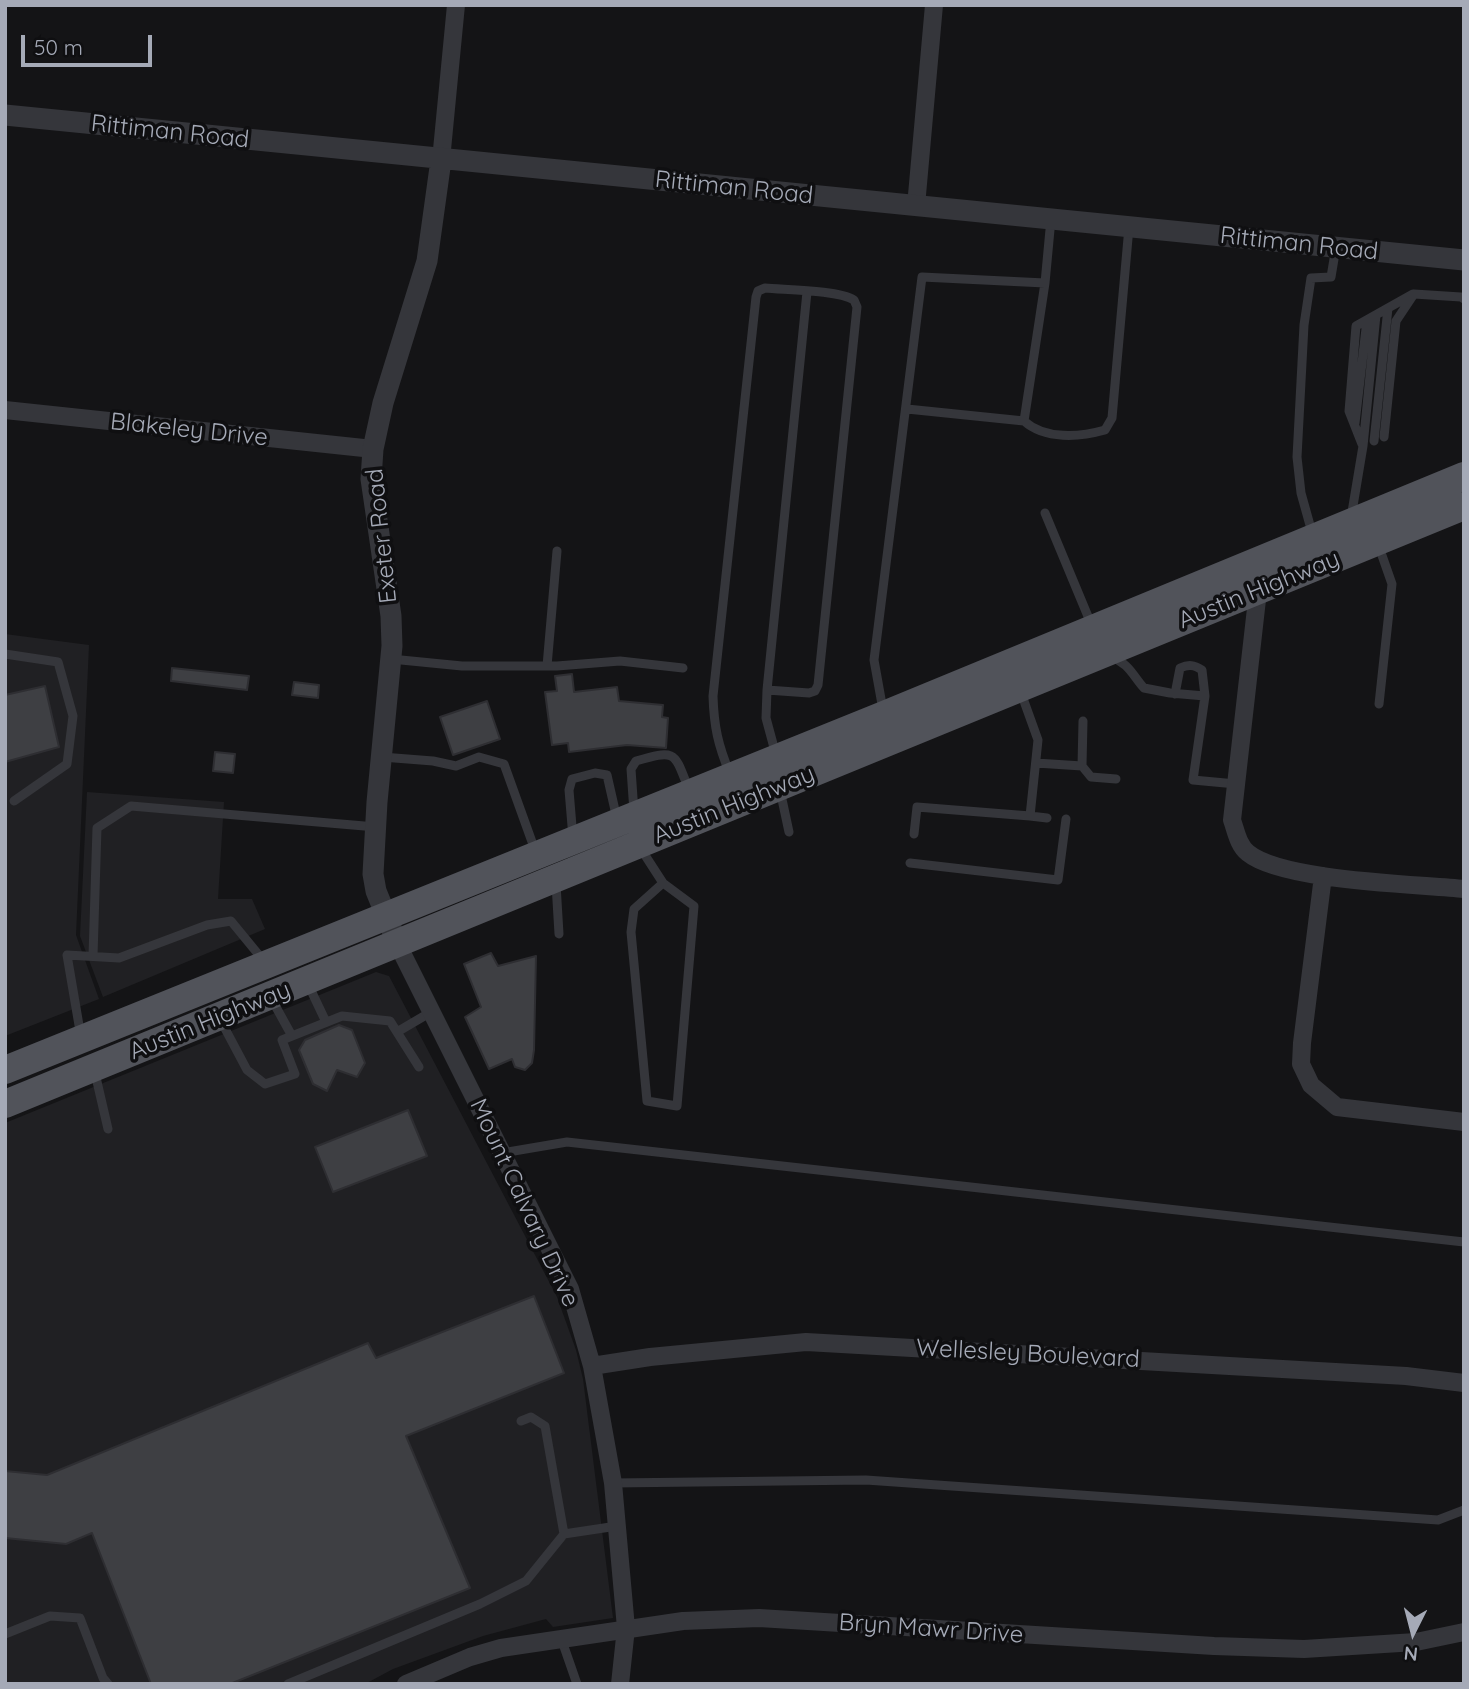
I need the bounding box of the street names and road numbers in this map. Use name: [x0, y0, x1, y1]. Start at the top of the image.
street label: Rittiman Road: [89, 109, 251, 155]
street label: Rittiman Road: [653, 165, 815, 211]
street label: Rittiman Road: [1218, 221, 1380, 267]
street label: Blakeley Drive: [109, 407, 269, 453]
street label: Exeter Road: [361, 467, 403, 605]
street label: Austin Highway: [1174, 545, 1344, 635]
street label: Austin Highway: [649, 760, 819, 850]
street label: Austin Highway: [125, 976, 295, 1066]
street label: Mount Calvary Drive: [463, 1094, 585, 1312]
street label: Wellesley Boulevard: [915, 1334, 1141, 1374]
street label: Bryn Mawr Drive: [838, 1608, 1024, 1650]

